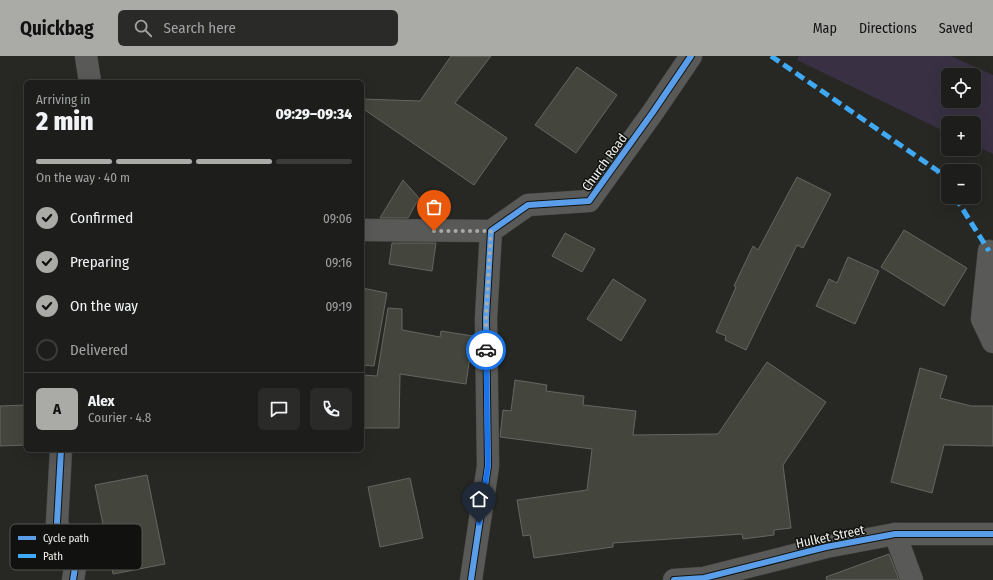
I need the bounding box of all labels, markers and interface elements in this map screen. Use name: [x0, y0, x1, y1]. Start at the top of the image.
search box: [118, 10, 398, 46]
text: Quickbag: [20, 17, 94, 40]
icon: search: [132, 17, 154, 39]
text: Search here: [164, 19, 236, 37]
text: Map: [813, 20, 837, 37]
text: Directions: [859, 20, 917, 37]
text: Saved: [939, 20, 973, 37]
map controls: [941, 68, 981, 204]
button: locate: [941, 68, 981, 108]
text: Arriving in: [36, 92, 90, 107]
text: 09:29–09:34: [275, 105, 352, 123]
text: 2 min: [36, 106, 94, 137]
button: +: [941, 116, 981, 156]
street label: Church Road: [579, 131, 630, 194]
button: −: [941, 164, 981, 204]
text: On the way · 40 m: [36, 170, 130, 185]
pin: [417, 190, 451, 231]
icon: bag: [423, 196, 445, 218]
icon: check: [36, 207, 58, 229]
text: Confirmed: [70, 209, 133, 227]
text: 09:06: [323, 211, 352, 226]
icon: check: [36, 251, 58, 273]
text: Preparing: [70, 253, 129, 271]
text: 09:16: [325, 255, 352, 270]
icon: check: [36, 295, 58, 317]
text: On the way: [70, 297, 138, 315]
text: 09:19: [325, 299, 352, 314]
courier: [466, 330, 506, 370]
icon: car: [475, 339, 497, 361]
text: Delivered: [70, 341, 128, 359]
button: chat: [258, 388, 300, 430]
button: phone: [310, 388, 352, 430]
text: Alex: [88, 392, 115, 410]
text: A: [53, 400, 61, 418]
text: Courier · 4.8: [88, 410, 151, 425]
pin: [462, 482, 496, 523]
icon: home: [468, 488, 490, 510]
street label: Hulket Street: [794, 522, 867, 551]
legend: [10, 524, 142, 570]
text: Cycle path: [43, 532, 89, 545]
text: Path: [43, 550, 63, 563]

